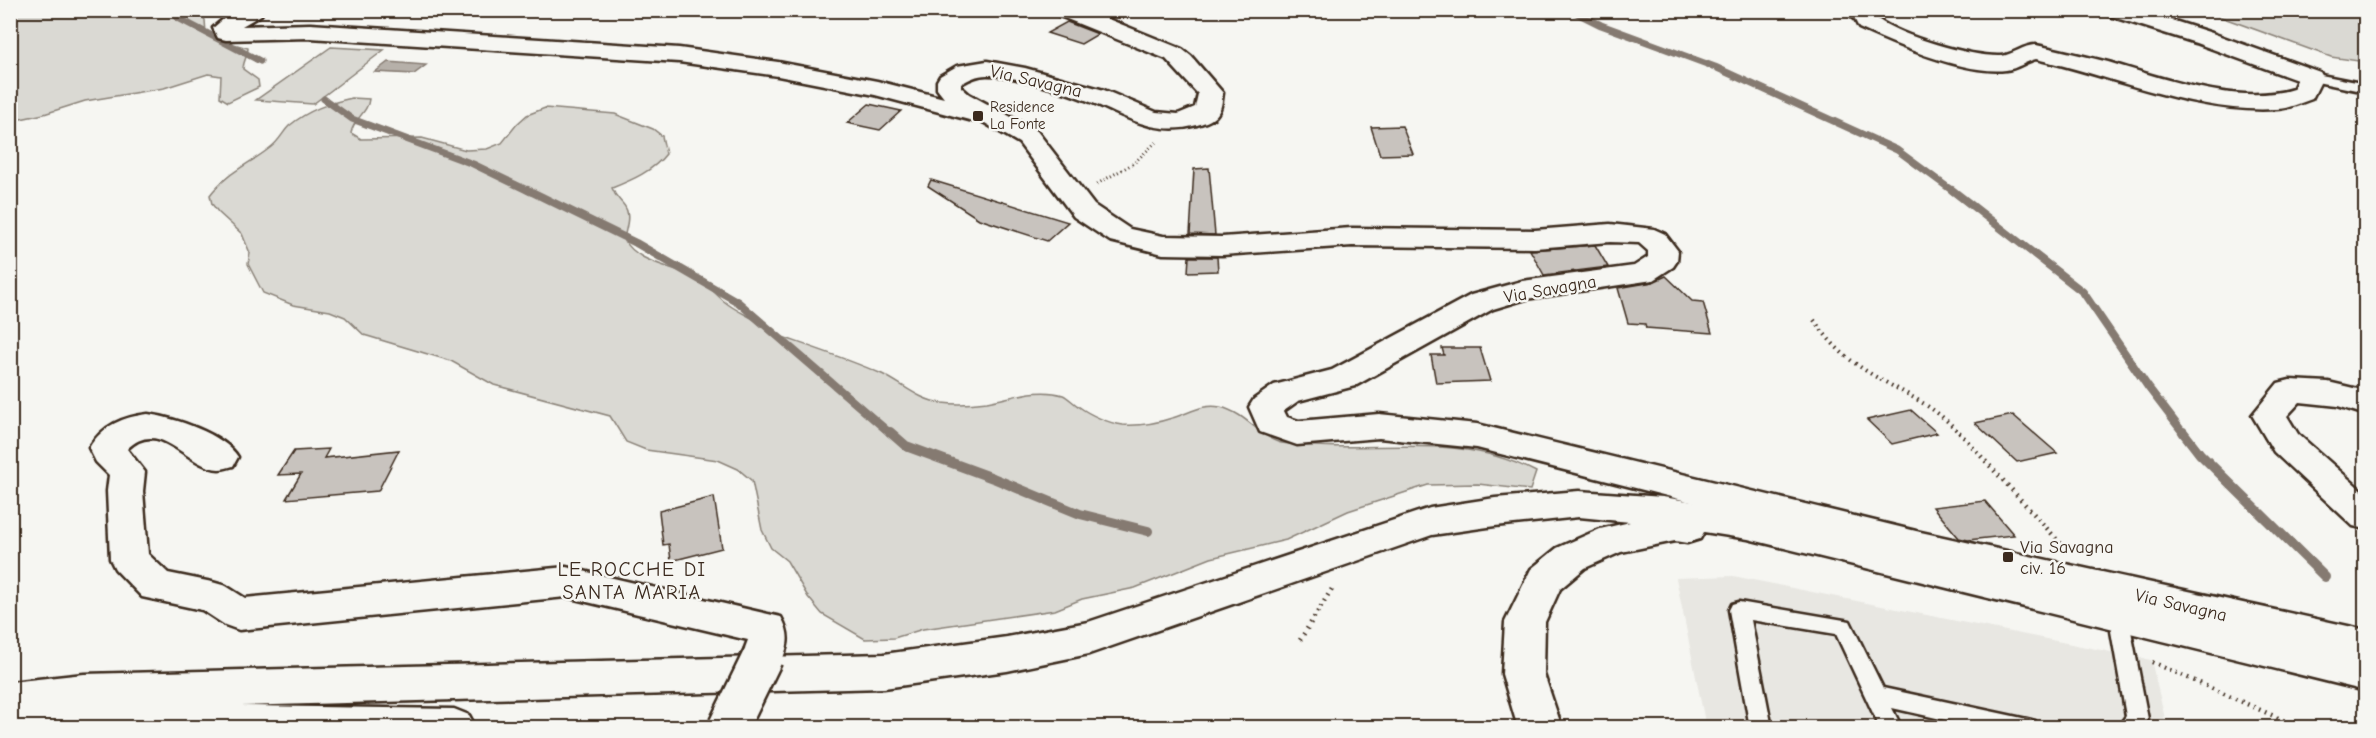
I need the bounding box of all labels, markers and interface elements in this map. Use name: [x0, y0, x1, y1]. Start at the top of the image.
street label: Via Savagna: [988, 61, 1084, 102]
place label: Residence La Fonte: [990, 98, 1055, 133]
marker: Residence La Fonte: [971, 109, 985, 123]
street label: Via Savagna: [1502, 271, 1598, 308]
place label: Via Savagna civ. 16: [2020, 537, 2114, 579]
marker: Via Savagna civ. 16: [2001, 550, 2015, 564]
district label: LE ROCCHE DI SANTA MARIA: [557, 558, 707, 604]
street label: Via Savagna: [2133, 585, 2229, 626]

